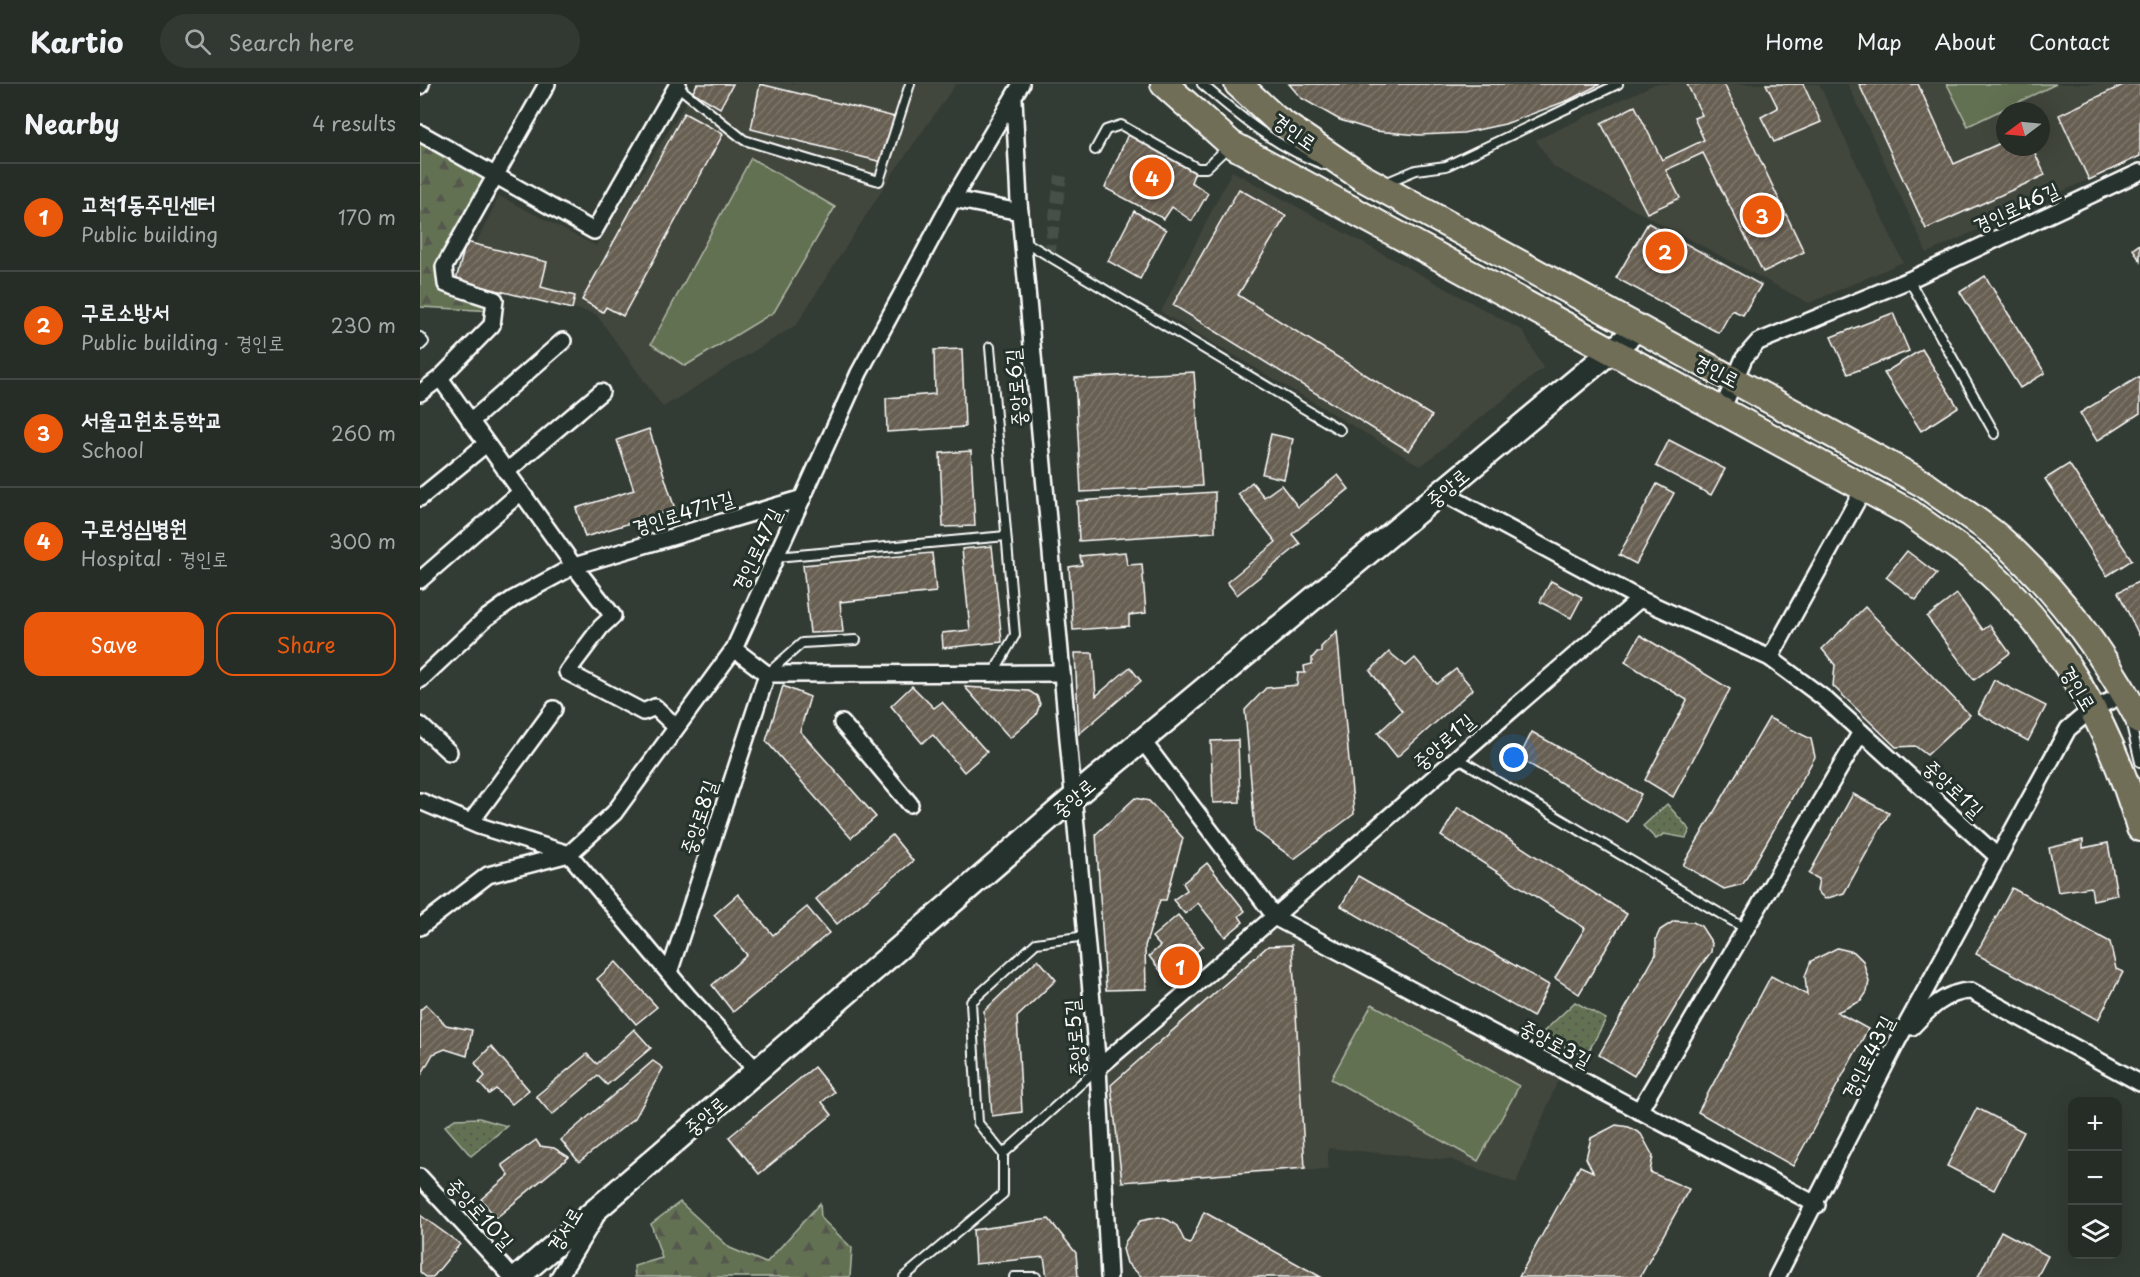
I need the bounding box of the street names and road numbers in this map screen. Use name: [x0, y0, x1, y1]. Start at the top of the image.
street label: 경인로: [1267, 105, 1323, 157]
street label: 경인로46길: [1968, 174, 2064, 240]
street label: 경인로: [1689, 345, 1745, 395]
street label: 중앙로6길: [997, 348, 1033, 428]
street label: 중앙로: [1419, 460, 1475, 514]
street label: 경인로47가길: [629, 482, 737, 542]
street label: 경인로47길: [724, 503, 788, 595]
street label: 경인로: [2054, 660, 2104, 716]
street label: 중앙로1길: [1405, 706, 1481, 776]
street label: 중앙로1길: [1917, 752, 1991, 824]
street label: 중앙로: [1045, 770, 1101, 824]
street label: 중앙로8길: [672, 776, 724, 858]
street label: 중앙로5길: [1056, 998, 1092, 1078]
street label: 경인로43길: [1833, 1010, 1901, 1104]
street label: 중앙로3길: [1515, 1012, 1597, 1074]
street label: 중앙로: [677, 1088, 733, 1142]
street label: 중앙로10길: [440, 1170, 522, 1256]
street label: 경서로: [539, 1201, 589, 1257]

